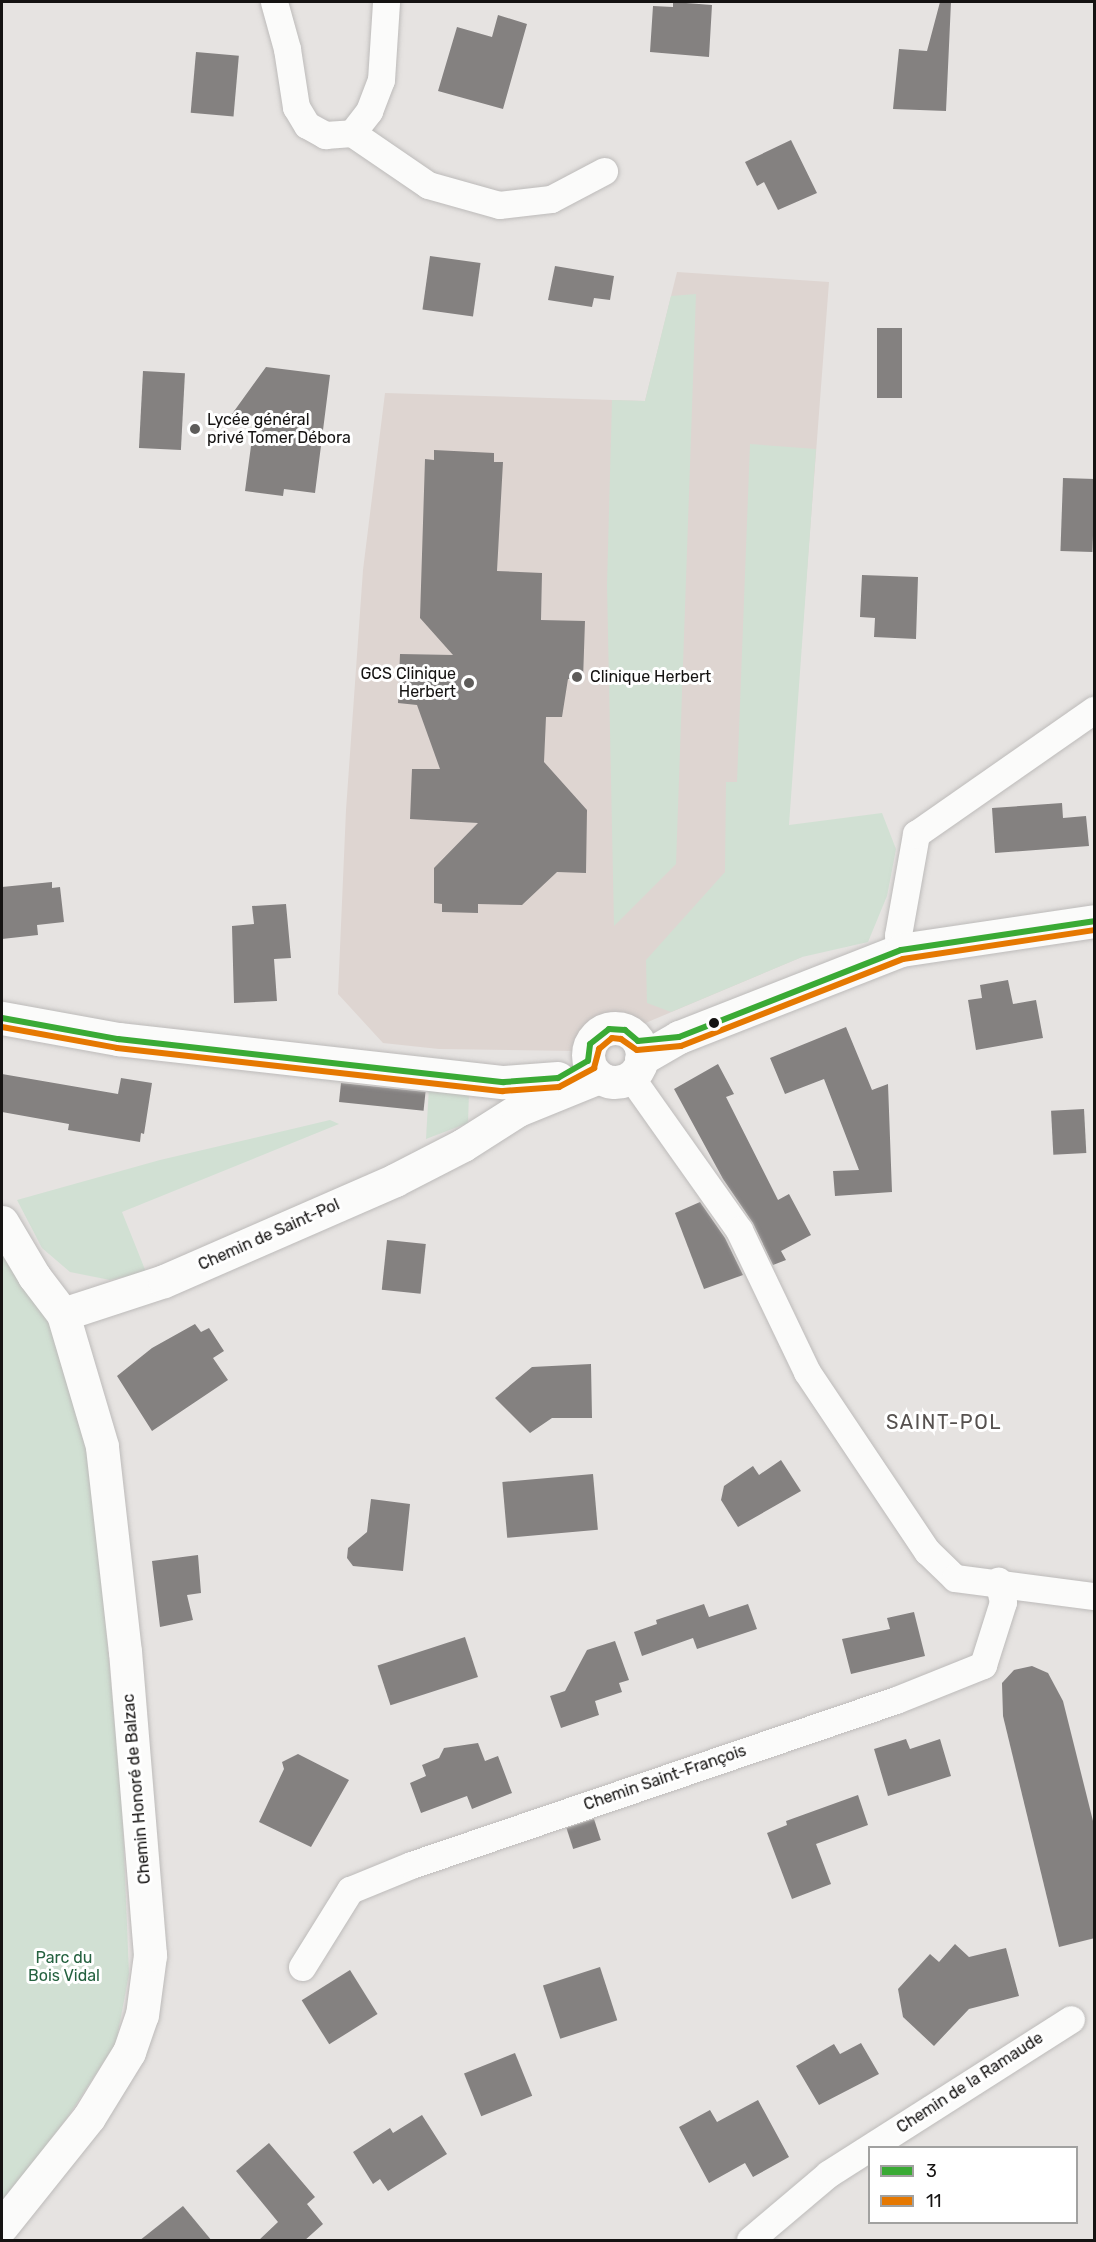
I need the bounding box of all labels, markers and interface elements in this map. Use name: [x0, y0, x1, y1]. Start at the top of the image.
place label: Lycée général privé Tomer Débora: [207, 410, 352, 448]
marker: Lycée général privé Tomer Débora: [188, 422, 202, 436]
place label: GCS Clinique Herbert: [360, 664, 456, 702]
place label: Clinique Herbert: [590, 667, 711, 687]
marker: Clinique Herbert: [568, 668, 586, 686]
marker: GCS Clinique Herbert: [460, 674, 478, 692]
unlabelled marker: [708, 1017, 720, 1029]
street label: Chemin de Saint-Pol: [195, 1195, 343, 1275]
district label: SAINT-POL: [886, 1410, 1002, 1434]
street label: Chemin Honoré de Balzac: [119, 1693, 155, 1885]
street label: Chemin Saint-François: [581, 1741, 749, 1815]
park label: Parc du Bois Vidal: [28, 1948, 100, 1986]
street label: Chemin de la Ramaude: [893, 2028, 1047, 2138]
legend: [868, 2146, 1078, 2224]
text: 3: [926, 2160, 937, 2182]
text: 11: [926, 2190, 941, 2212]

